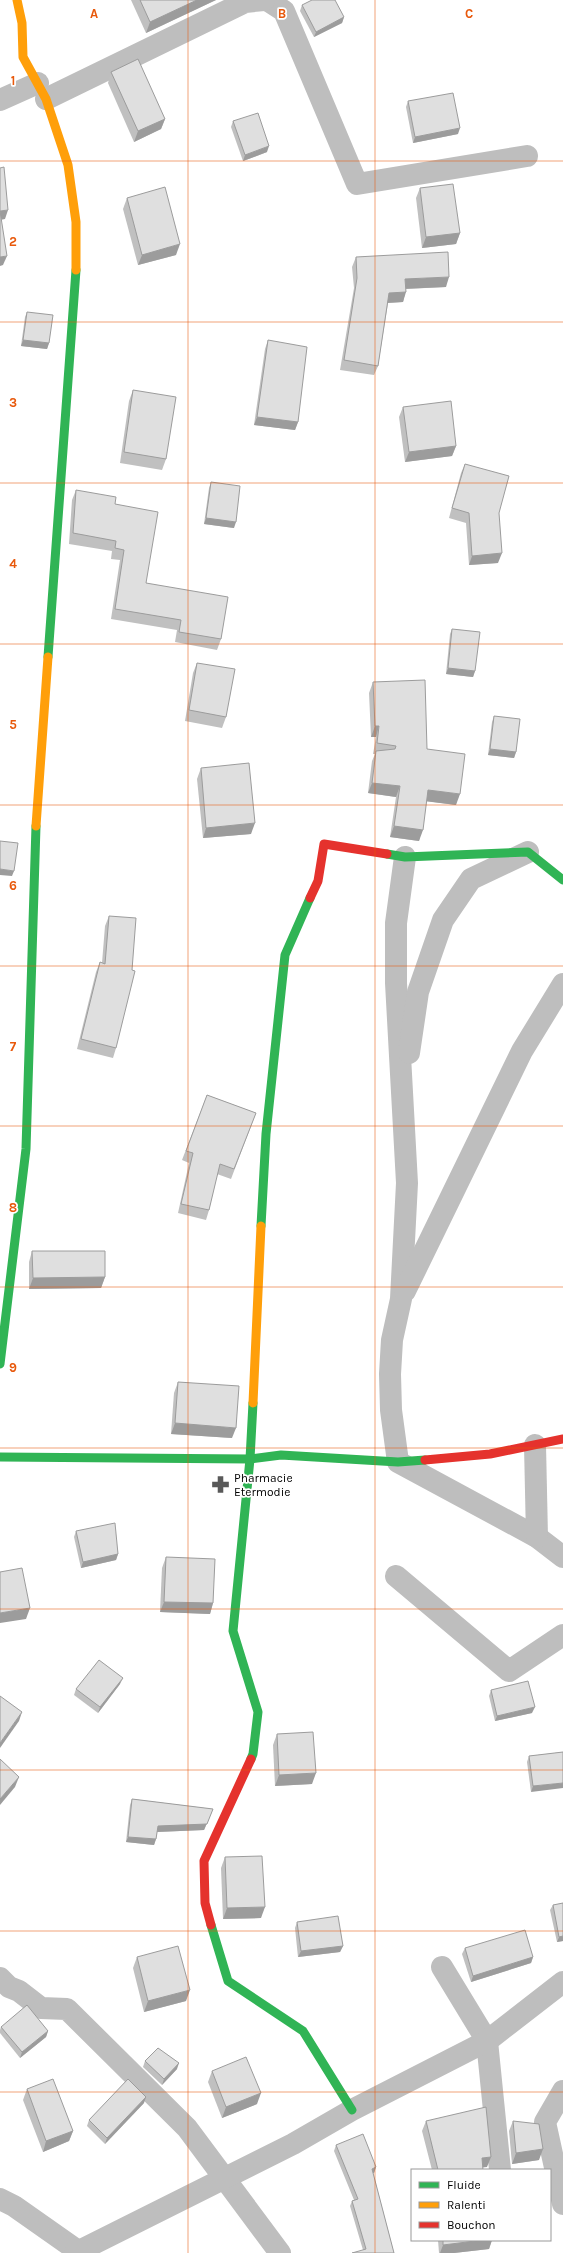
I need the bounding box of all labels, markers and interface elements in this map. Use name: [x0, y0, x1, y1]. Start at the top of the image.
text: A: [90, 6, 98, 21]
text: B: [278, 6, 286, 21]
text: C: [465, 6, 473, 21]
text: 1: [11, 73, 15, 88]
text: 2: [9, 234, 17, 249]
text: 3: [9, 395, 17, 410]
text: 4: [9, 556, 17, 571]
text: 5: [9, 717, 17, 732]
text: 6: [9, 878, 17, 893]
text: 7: [10, 1039, 17, 1054]
text: 8: [9, 1200, 17, 1215]
text: 9: [9, 1360, 17, 1375]
place label: Pharmacie Etermodie: [234, 1471, 293, 1499]
pharmacy icon: Pharmacie Etermodie: [211, 1475, 231, 1495]
legend: [411, 2169, 551, 2241]
text: Fluide: [447, 2178, 481, 2192]
text: Ralenti: [447, 2198, 486, 2212]
text: Bouchon: [447, 2218, 496, 2232]

